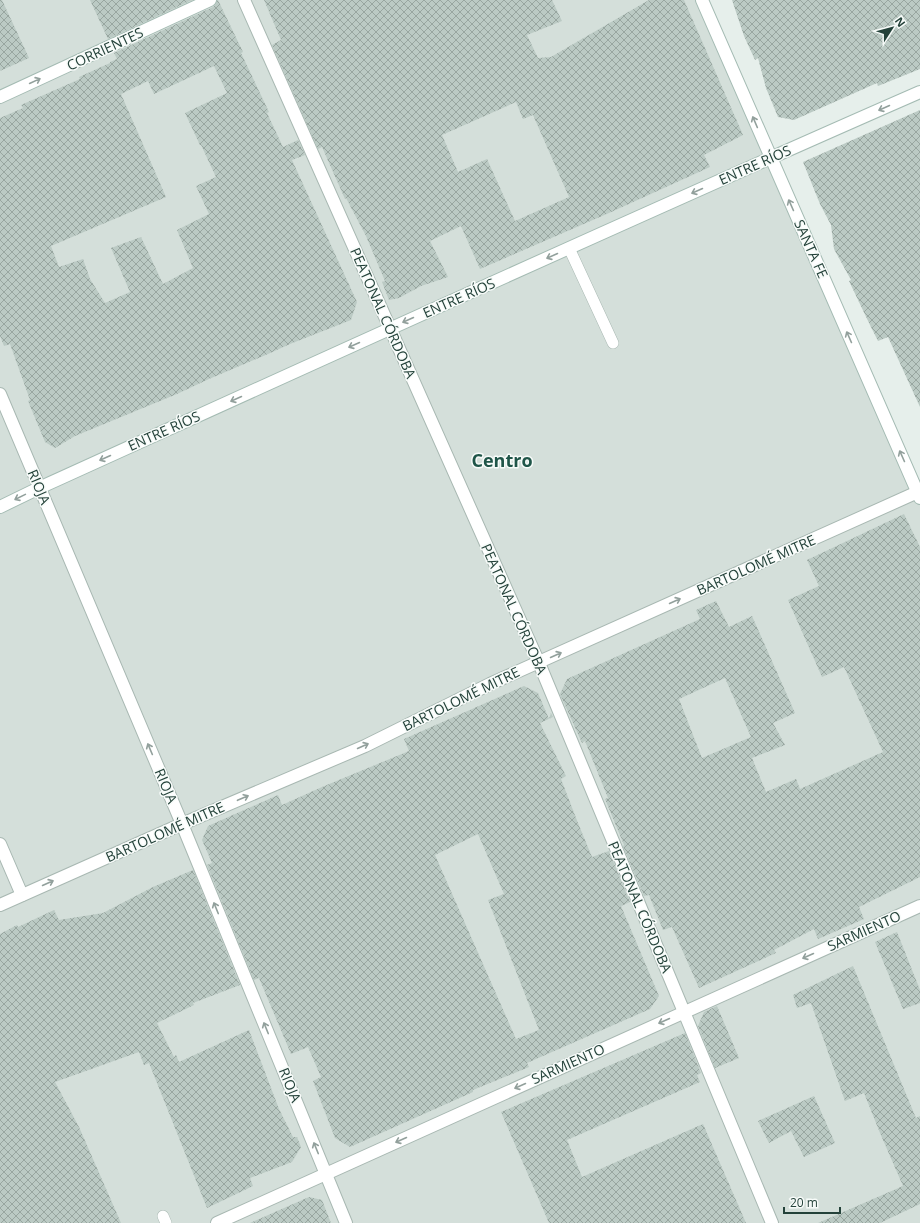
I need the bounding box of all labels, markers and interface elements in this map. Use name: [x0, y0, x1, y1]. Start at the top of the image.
north arrow: [872, 8, 912, 48]
text: N: [892, 14, 909, 30]
street label: CORRIENTES: [63, 23, 146, 75]
one-way arrow: [29, 77, 41, 84]
one-way arrow: [879, 105, 891, 112]
one-way arrow: [751, 116, 758, 128]
street label: ENTRE RÍOS: [716, 140, 794, 189]
one-way arrow: [691, 188, 703, 195]
one-way arrow: [787, 200, 795, 212]
street label: SANTA FE: [790, 216, 833, 281]
street label: PEATONAL CÓRDOBA: [346, 244, 421, 381]
one-way arrow: [547, 252, 559, 260]
street label: ENTRE RÍOS: [420, 273, 498, 322]
one-way arrow: [403, 317, 415, 325]
one-way arrow: [845, 331, 852, 343]
one-way arrow: [349, 342, 361, 349]
one-way arrow: [230, 395, 242, 403]
street label: ENTRE RÍOS: [125, 406, 203, 455]
district label: Centro: [471, 448, 533, 472]
one-way arrow: [897, 450, 905, 462]
one-way arrow: [99, 455, 111, 462]
street label: RIOJA: [24, 466, 55, 507]
one-way arrow: [14, 494, 26, 501]
street label: BARTOLOMÉ MITRE: [693, 530, 818, 599]
street label: PEATONAL CÓRDOBA: [477, 540, 552, 677]
one-way arrow: [668, 597, 680, 604]
one-way arrow: [550, 651, 562, 658]
street label: BARTOLOMÉ MITRE: [399, 662, 522, 735]
one-way arrow: [356, 742, 368, 749]
one-way arrow: [146, 744, 153, 756]
street label: RIOJA: [151, 765, 182, 806]
one-way arrow: [237, 793, 249, 801]
street label: BARTOLOMÉ MITRE: [102, 797, 227, 866]
street label: PEATONAL CÓRDOBA: [604, 838, 677, 976]
one-way arrow: [42, 879, 54, 886]
one-way arrow: [212, 902, 220, 914]
street label: SARMIENTO: [824, 906, 904, 955]
one-way arrow: [802, 953, 814, 961]
one-way arrow: [658, 1018, 670, 1025]
one-way arrow: [262, 1022, 269, 1034]
street label: SARMIENTO: [528, 1039, 608, 1088]
street label: RIOJA: [275, 1065, 306, 1105]
one-way arrow: [514, 1083, 526, 1091]
one-way arrow: [396, 1137, 408, 1144]
one-way arrow: [311, 1143, 319, 1155]
scale bar: [784, 1189, 840, 1215]
text: 20 m: [790, 1194, 818, 1211]

